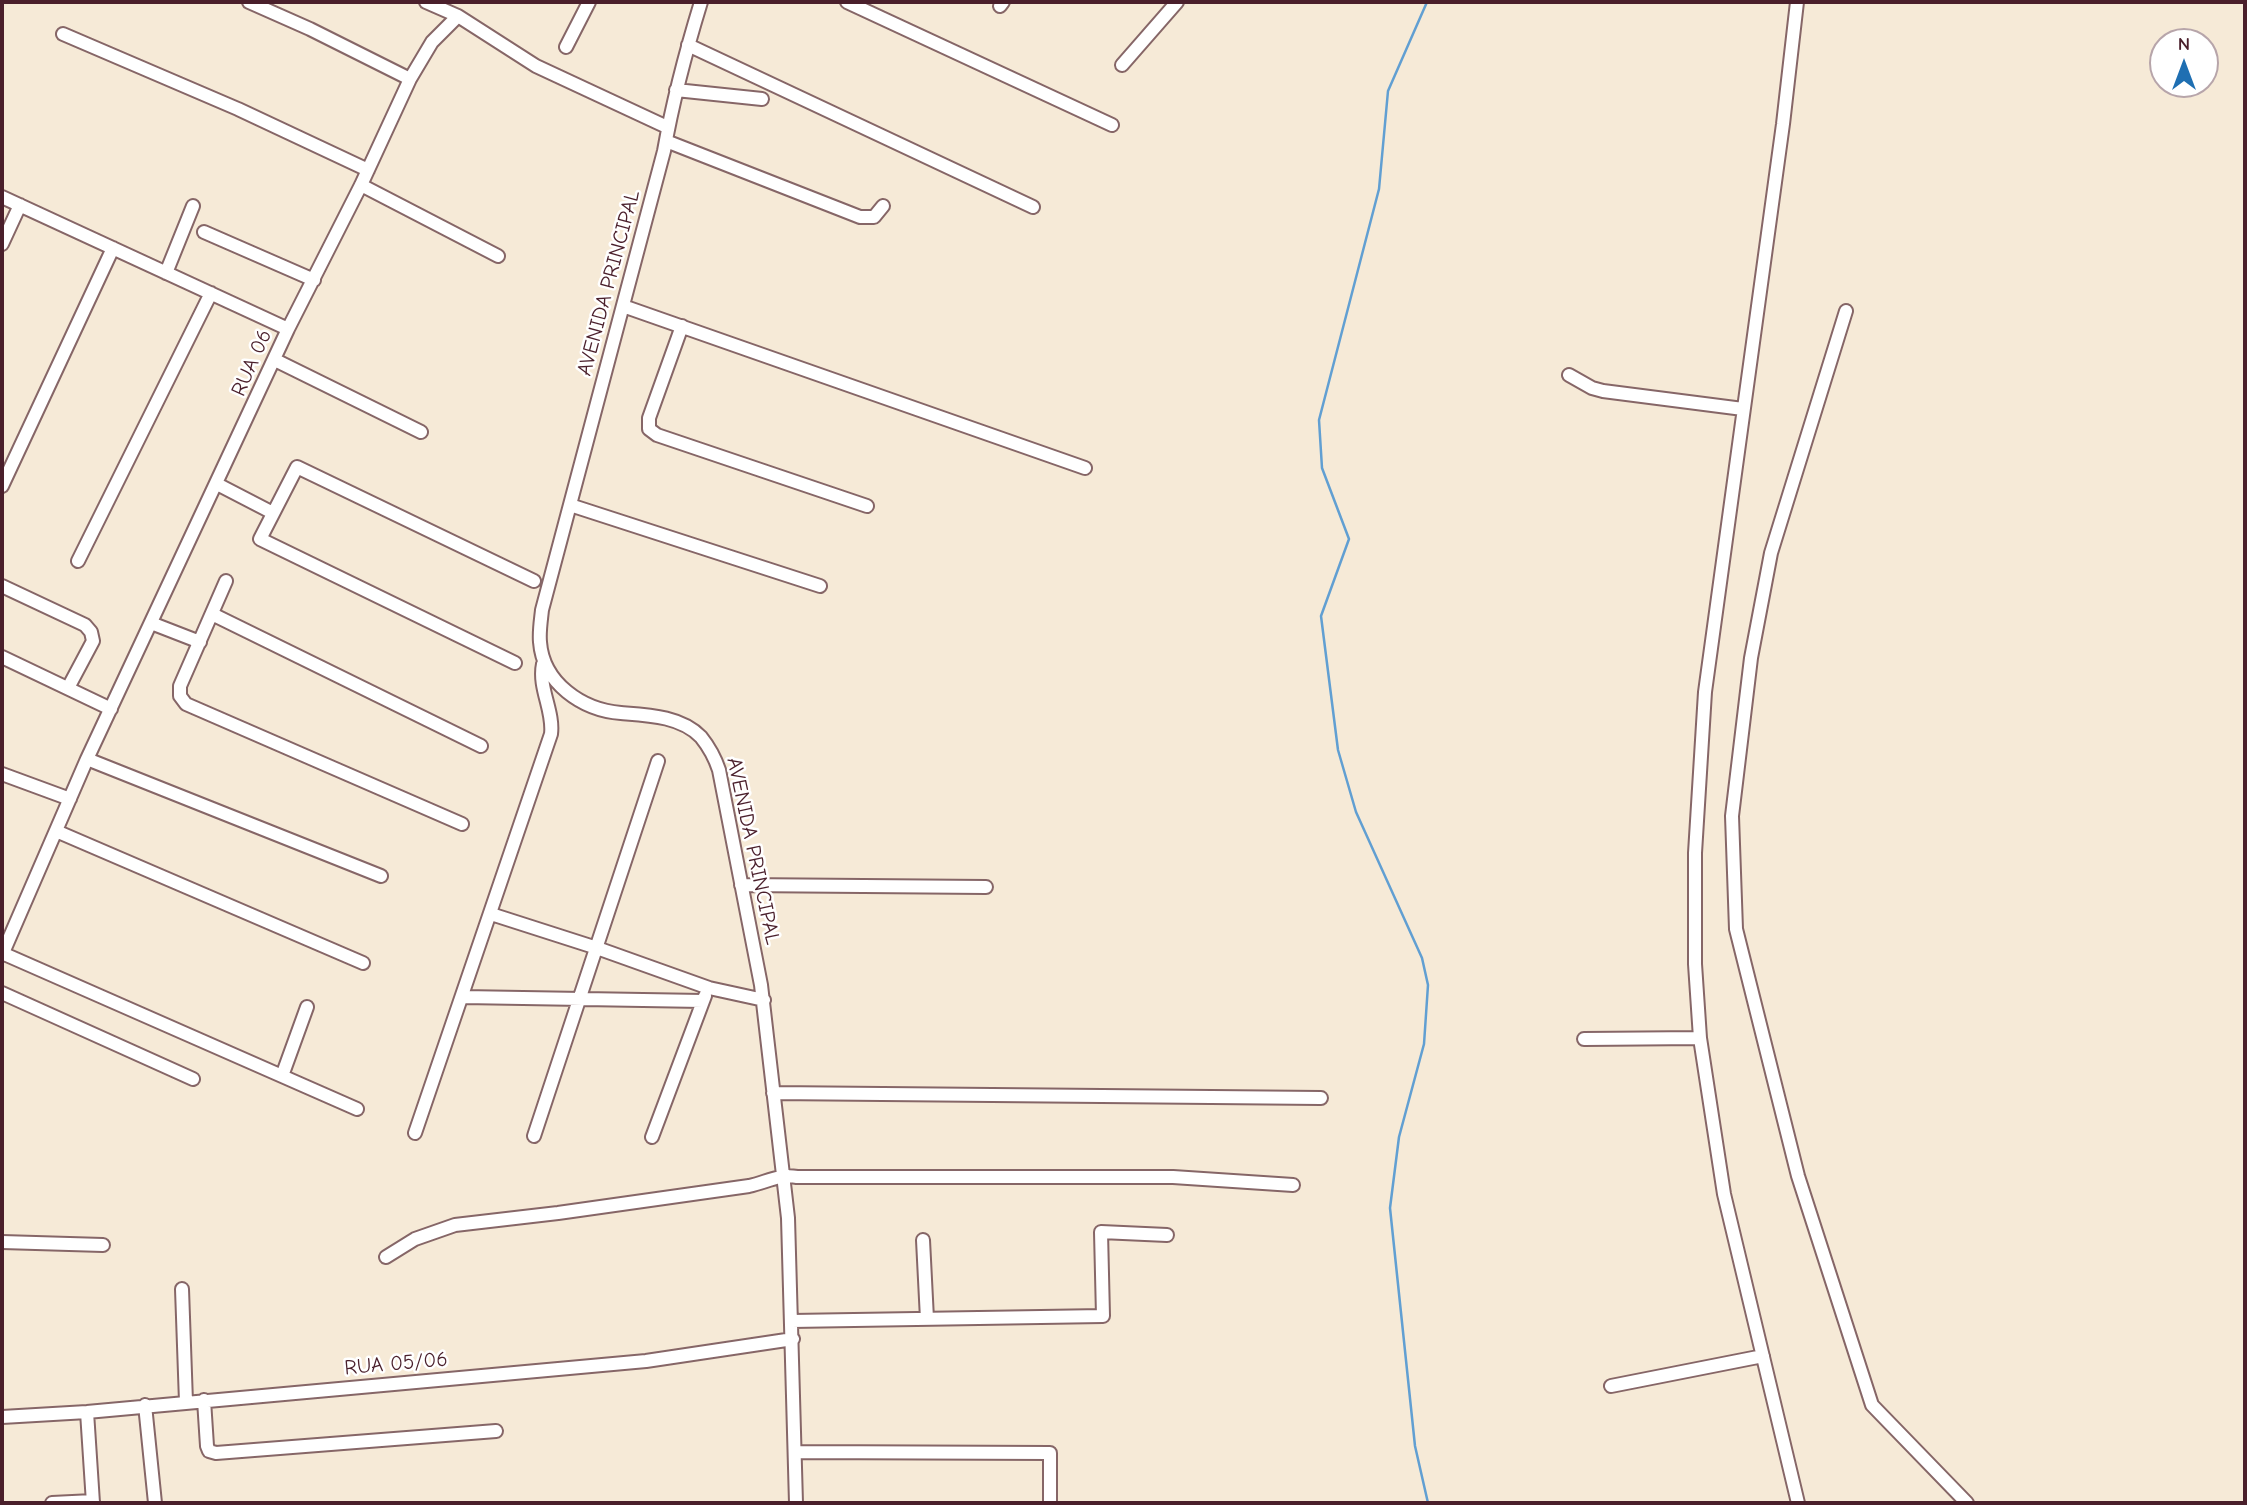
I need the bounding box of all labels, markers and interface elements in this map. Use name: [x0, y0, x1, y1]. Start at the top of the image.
north arrow: [2149, 28, 2219, 98]
text: N: [2178, 33, 2190, 55]
street label: AVENIDA PRINCIPAL: [572, 188, 646, 378]
street label: RUA 06: [226, 326, 278, 400]
street label: AVENIDA PRINCIPAL: [721, 755, 785, 947]
street label: RUA 05/06: [343, 1347, 449, 1381]

